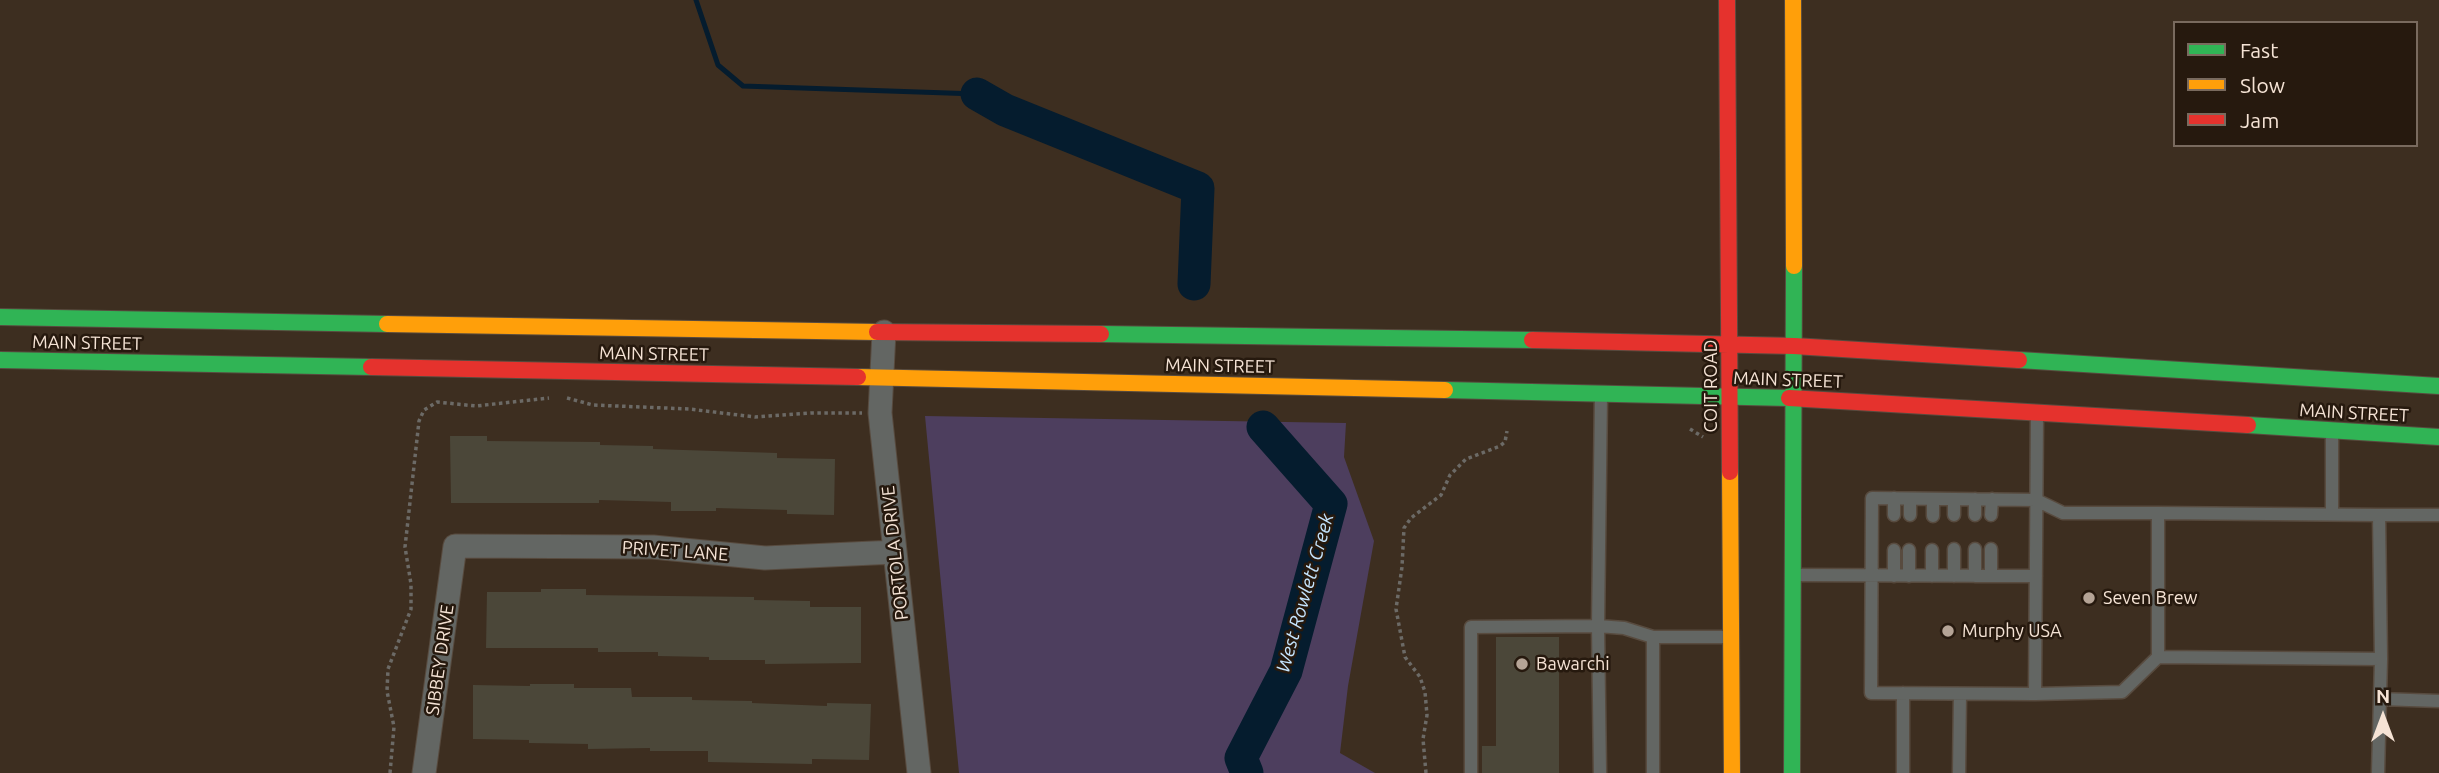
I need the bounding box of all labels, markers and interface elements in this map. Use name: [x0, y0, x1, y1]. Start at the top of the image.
legend: [2173, 21, 2418, 147]
text: Fast: [2240, 38, 2278, 62]
text: Slow: [2240, 73, 2285, 97]
text: Jam: [2240, 108, 2279, 132]
street label: MAIN STREET: [32, 331, 142, 355]
street label: COIT ROAD: [1700, 340, 1722, 432]
street label: MAIN STREET: [599, 342, 709, 366]
street label: MAIN STREET: [1165, 354, 1275, 378]
street label: MAIN STREET: [1733, 367, 1843, 393]
street label: MAIN STREET: [2299, 399, 2409, 427]
street label: PORTOLA DRIVE: [877, 485, 913, 621]
water label: West Rowlett Creek: [1271, 511, 1339, 675]
street label: PRIVET LANE: [621, 537, 729, 565]
place label: Seven Brew: [2103, 587, 2198, 609]
marker: Seven Brew: [2081, 590, 2097, 606]
street label: SIBBEY DRIVE: [422, 603, 458, 717]
place label: Murphy USA: [1962, 620, 2062, 642]
marker: Murphy USA: [1940, 623, 1956, 639]
place label: Bawarchi: [1536, 653, 1610, 675]
marker: Bawarchi: [1514, 656, 1530, 672]
north arrow: [2348, 682, 2418, 752]
text: N: [2376, 685, 2390, 707]

